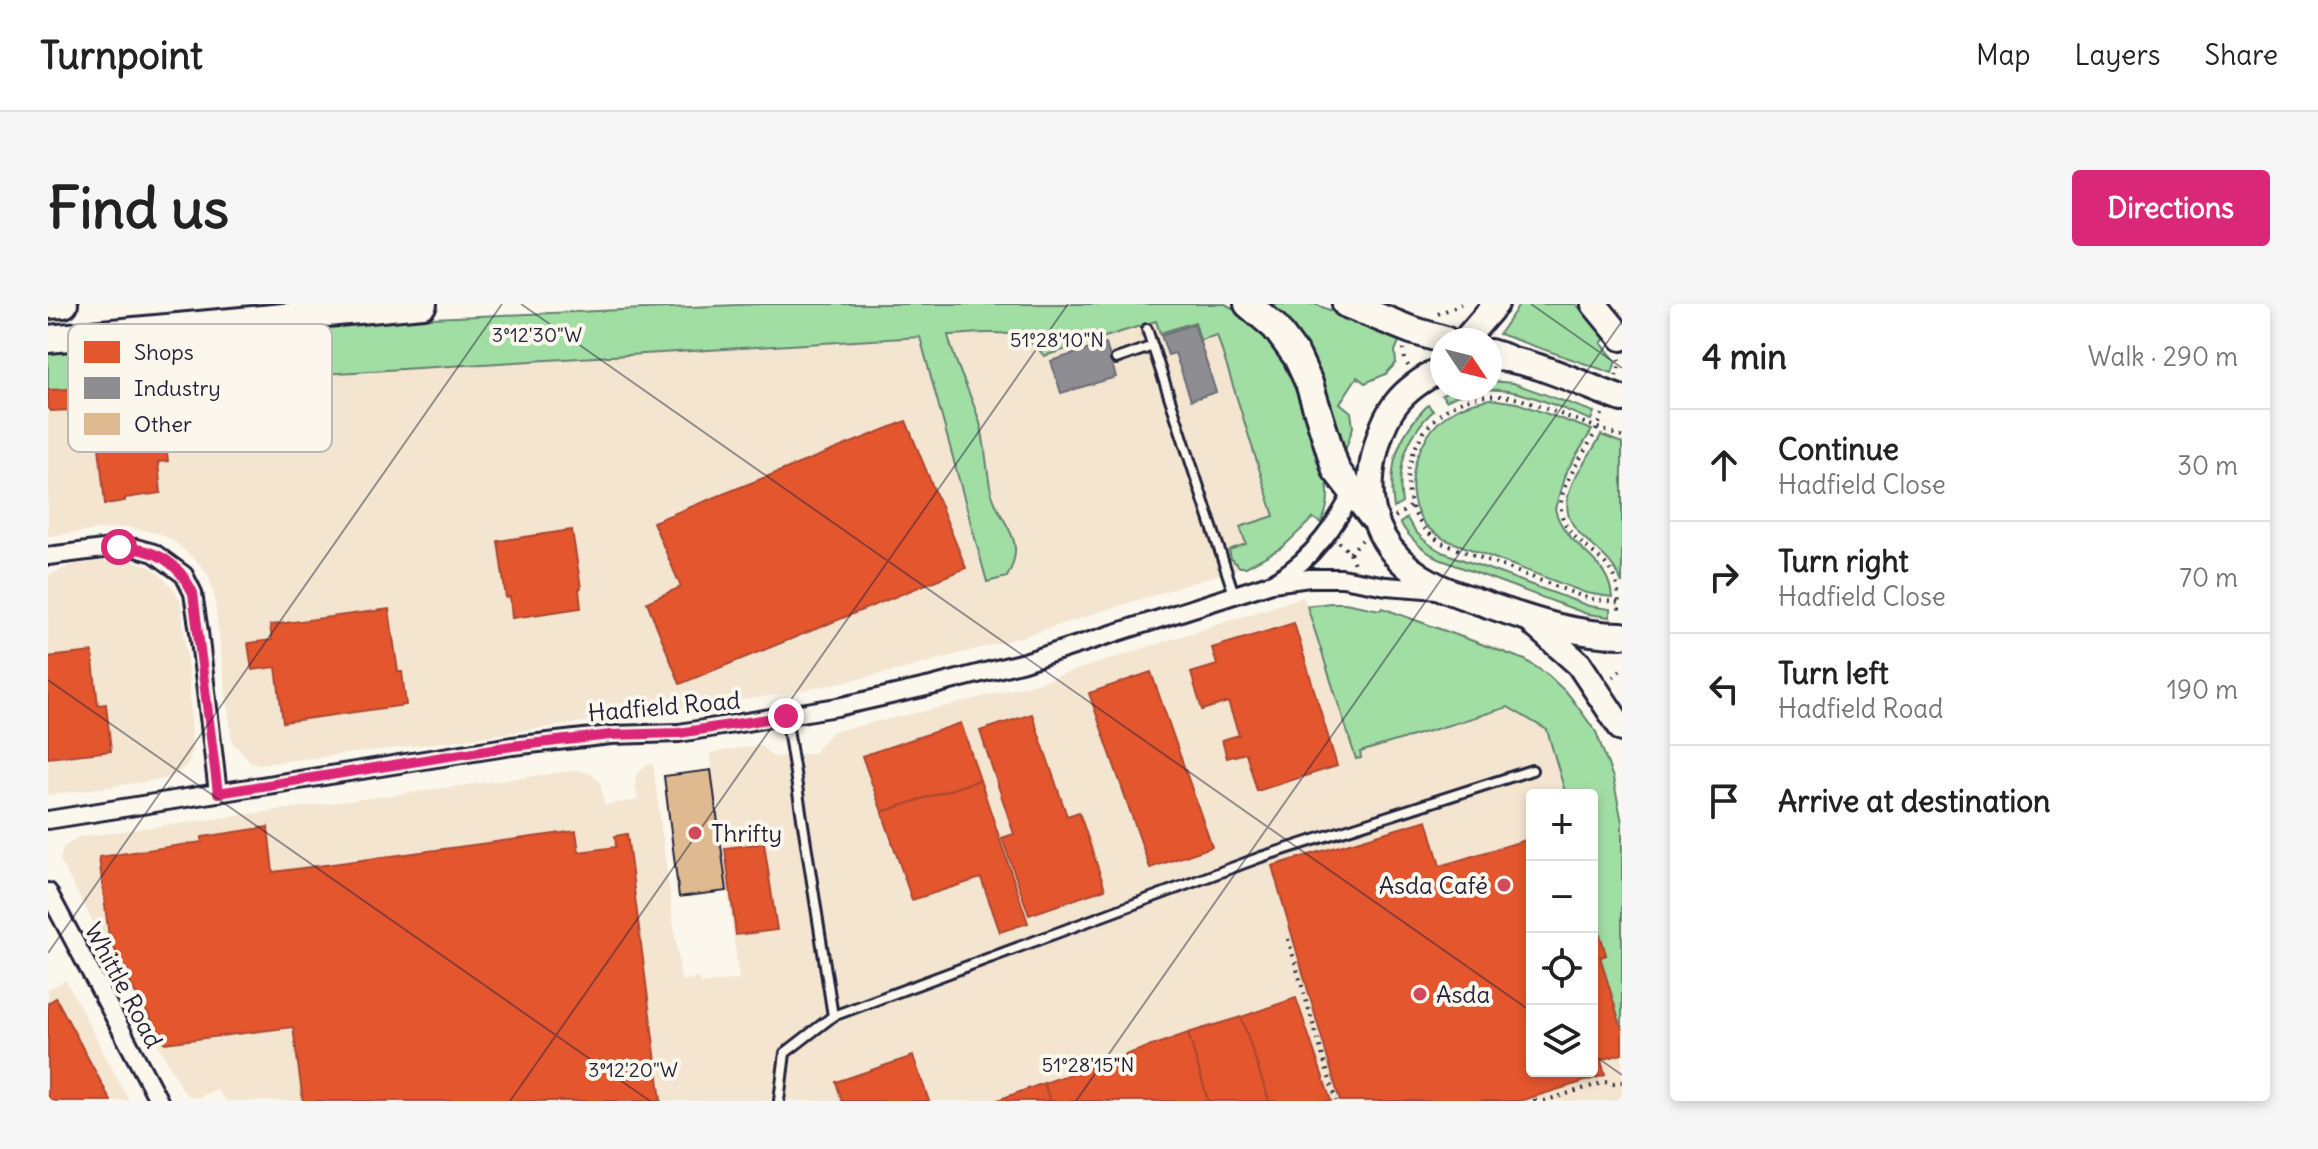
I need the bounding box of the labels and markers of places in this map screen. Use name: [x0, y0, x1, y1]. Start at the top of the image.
place label: Thrifty: [711, 818, 782, 848]
marker: Thrifty: [686, 824, 704, 842]
place label: Asda Café: [1379, 870, 1488, 900]
marker: Asda Café: [1495, 876, 1513, 894]
place label: Asda: [1436, 979, 1490, 1009]
marker: Asda: [1411, 985, 1429, 1003]

